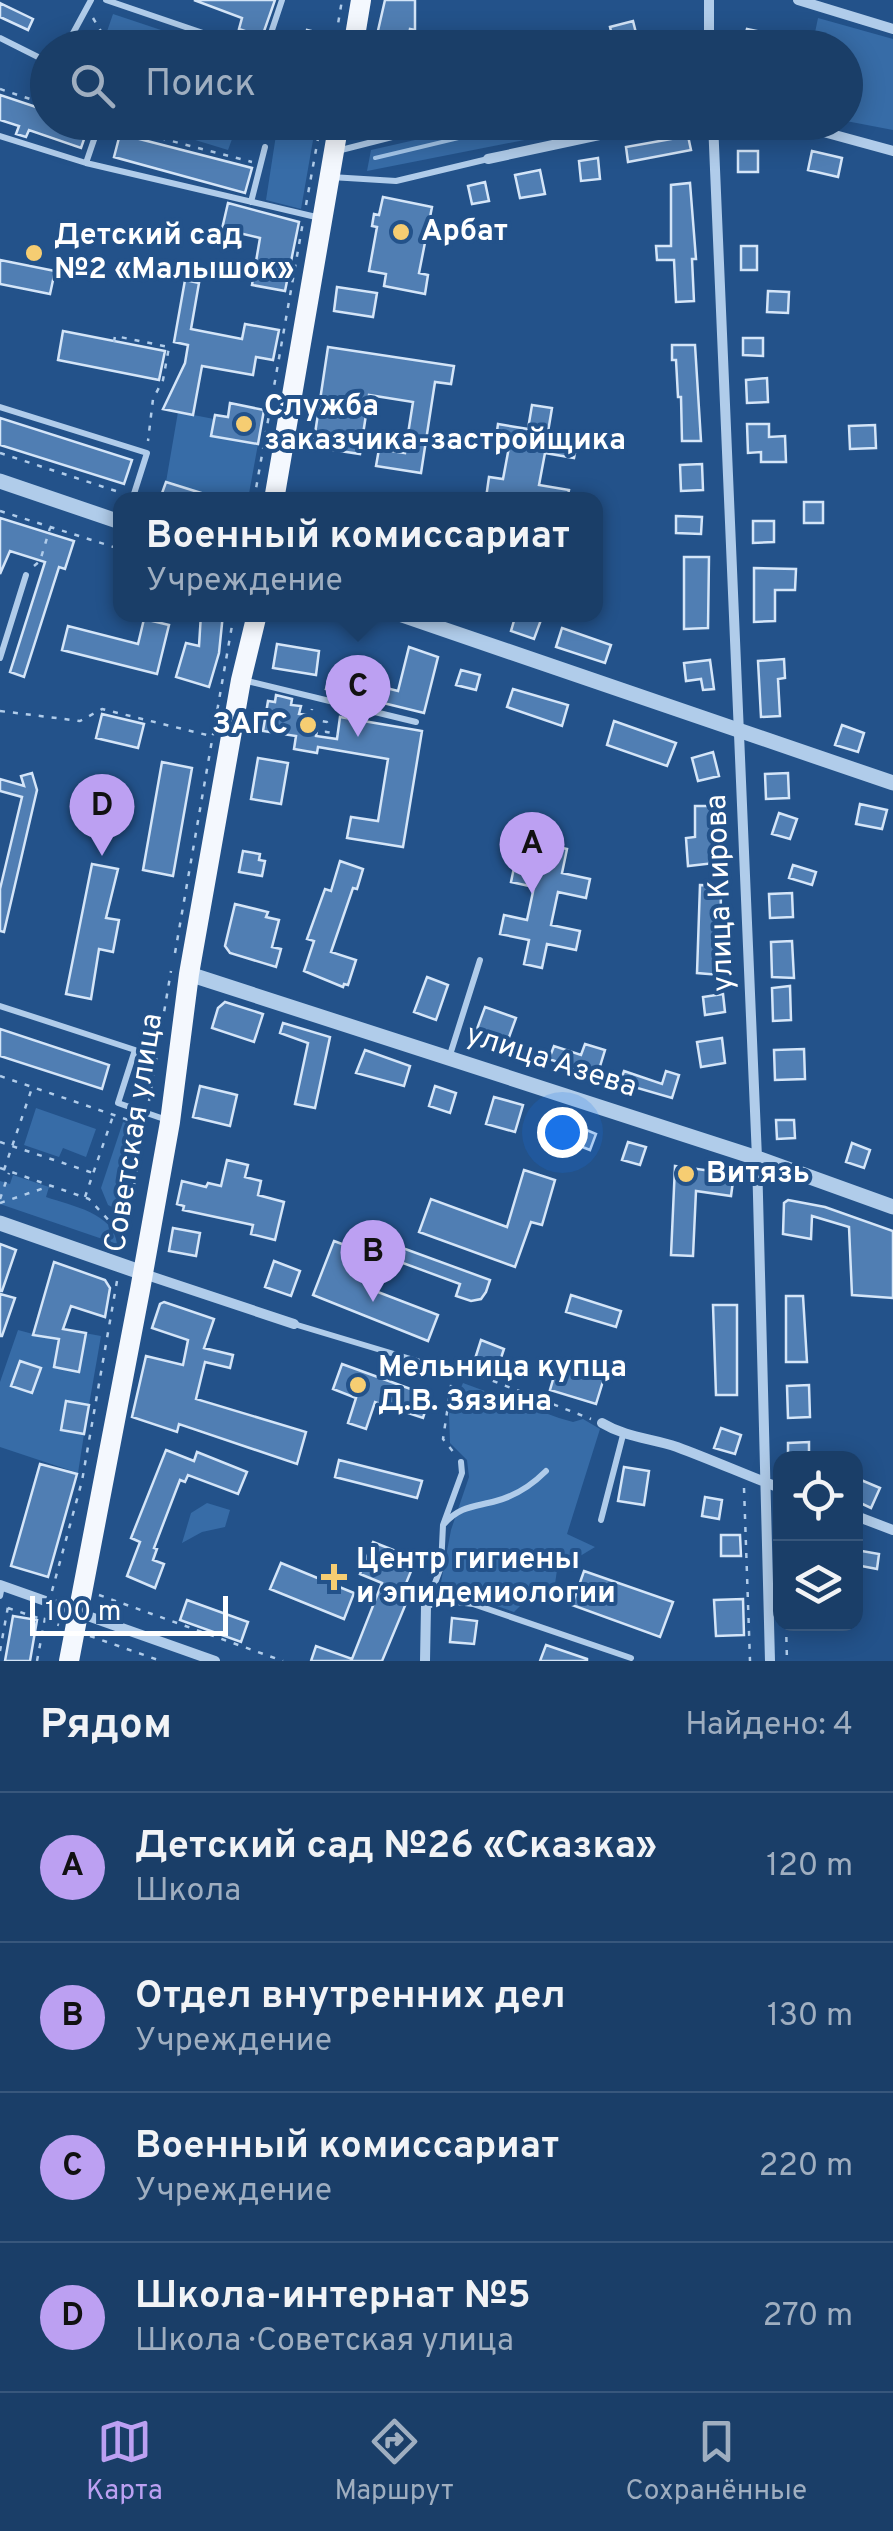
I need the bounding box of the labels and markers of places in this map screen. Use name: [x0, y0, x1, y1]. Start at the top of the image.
place label: Арбат: [421, 214, 508, 251]
place label: Детский сад №2 «Малышок»: [54, 218, 294, 289]
marker: Арбат: [390, 221, 412, 243]
marker: Детский сад №2 «Малышок»: [23, 242, 45, 264]
place label: Служба заказчика-застройщика: [264, 389, 626, 460]
marker: Служба заказчика-застройщика: [233, 413, 255, 435]
pin: C: [326, 654, 390, 737]
place label: ЗАГС: [212, 707, 288, 744]
marker: ЗАГС: [297, 714, 319, 736]
pin: D: [70, 774, 134, 856]
pin: A: [500, 812, 564, 894]
place label: Витязь: [706, 1156, 810, 1193]
marker: Витязь: [675, 1163, 697, 1185]
pin: B: [340, 1220, 406, 1302]
place label: Мельница купца Д.В. Зязина: [378, 1350, 627, 1421]
marker: Мельница купца Д.В. Зязина: [347, 1374, 369, 1396]
place label: Центр гигиены и эпидемиологии: [356, 1542, 616, 1613]
marker: Центр гигиены и эпидемиологии: [321, 1564, 347, 1590]

